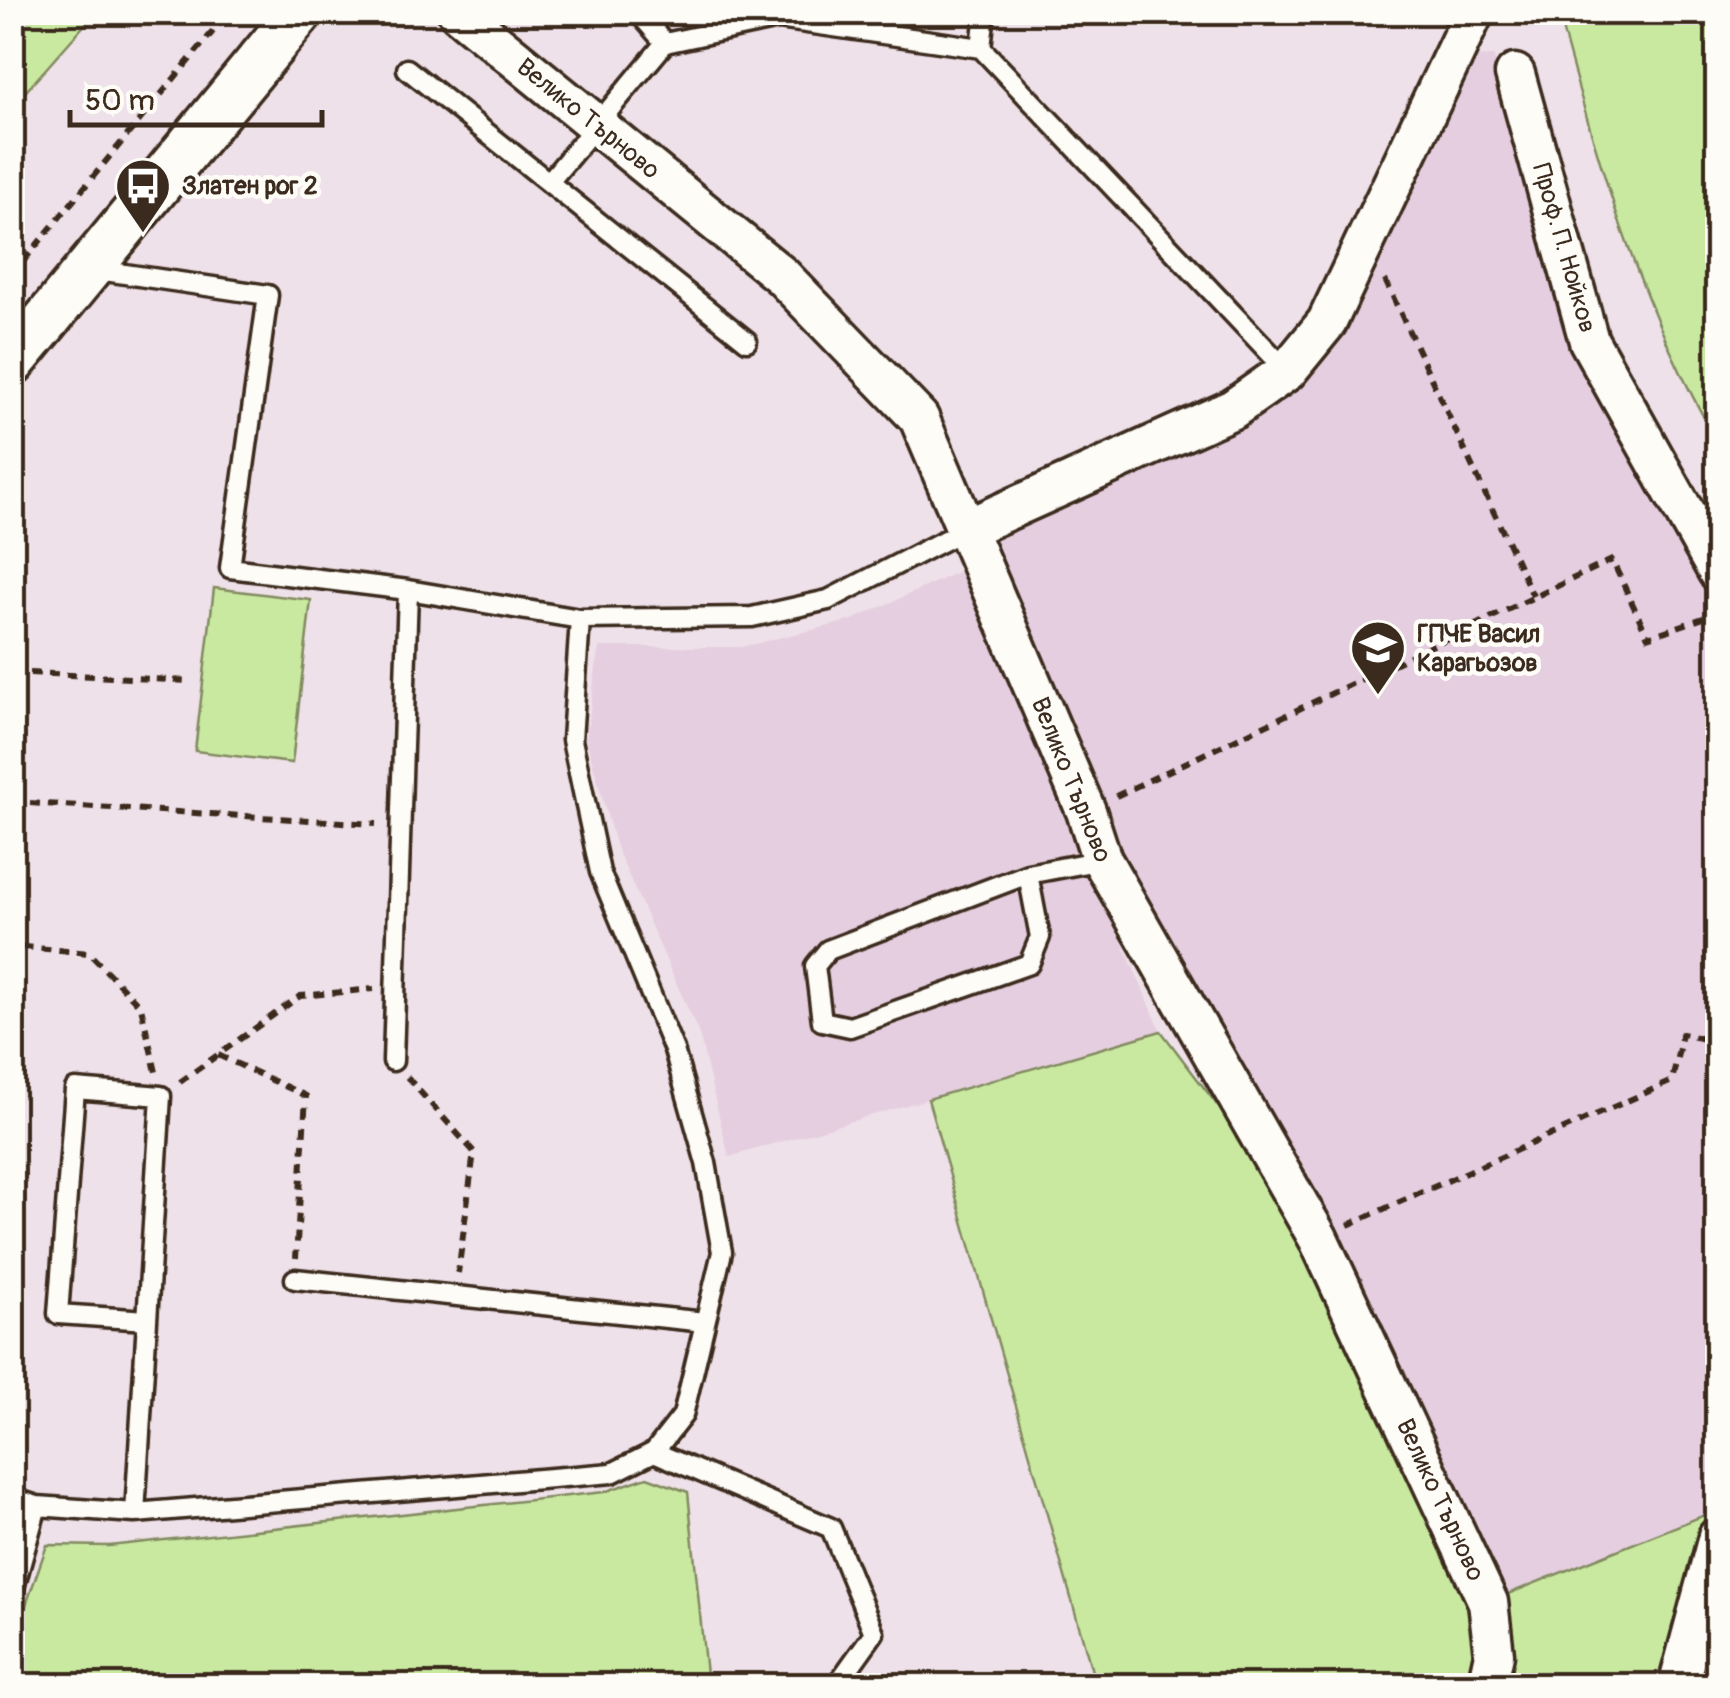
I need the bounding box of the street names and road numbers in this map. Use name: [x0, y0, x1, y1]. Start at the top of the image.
street label: Велико Търново: [510, 52, 666, 186]
street label: Проф. П. Нойков: [1525, 160, 1603, 336]
street label: Велико Търново: [1024, 693, 1118, 867]
street label: Велико Търново: [1389, 1414, 1491, 1586]

